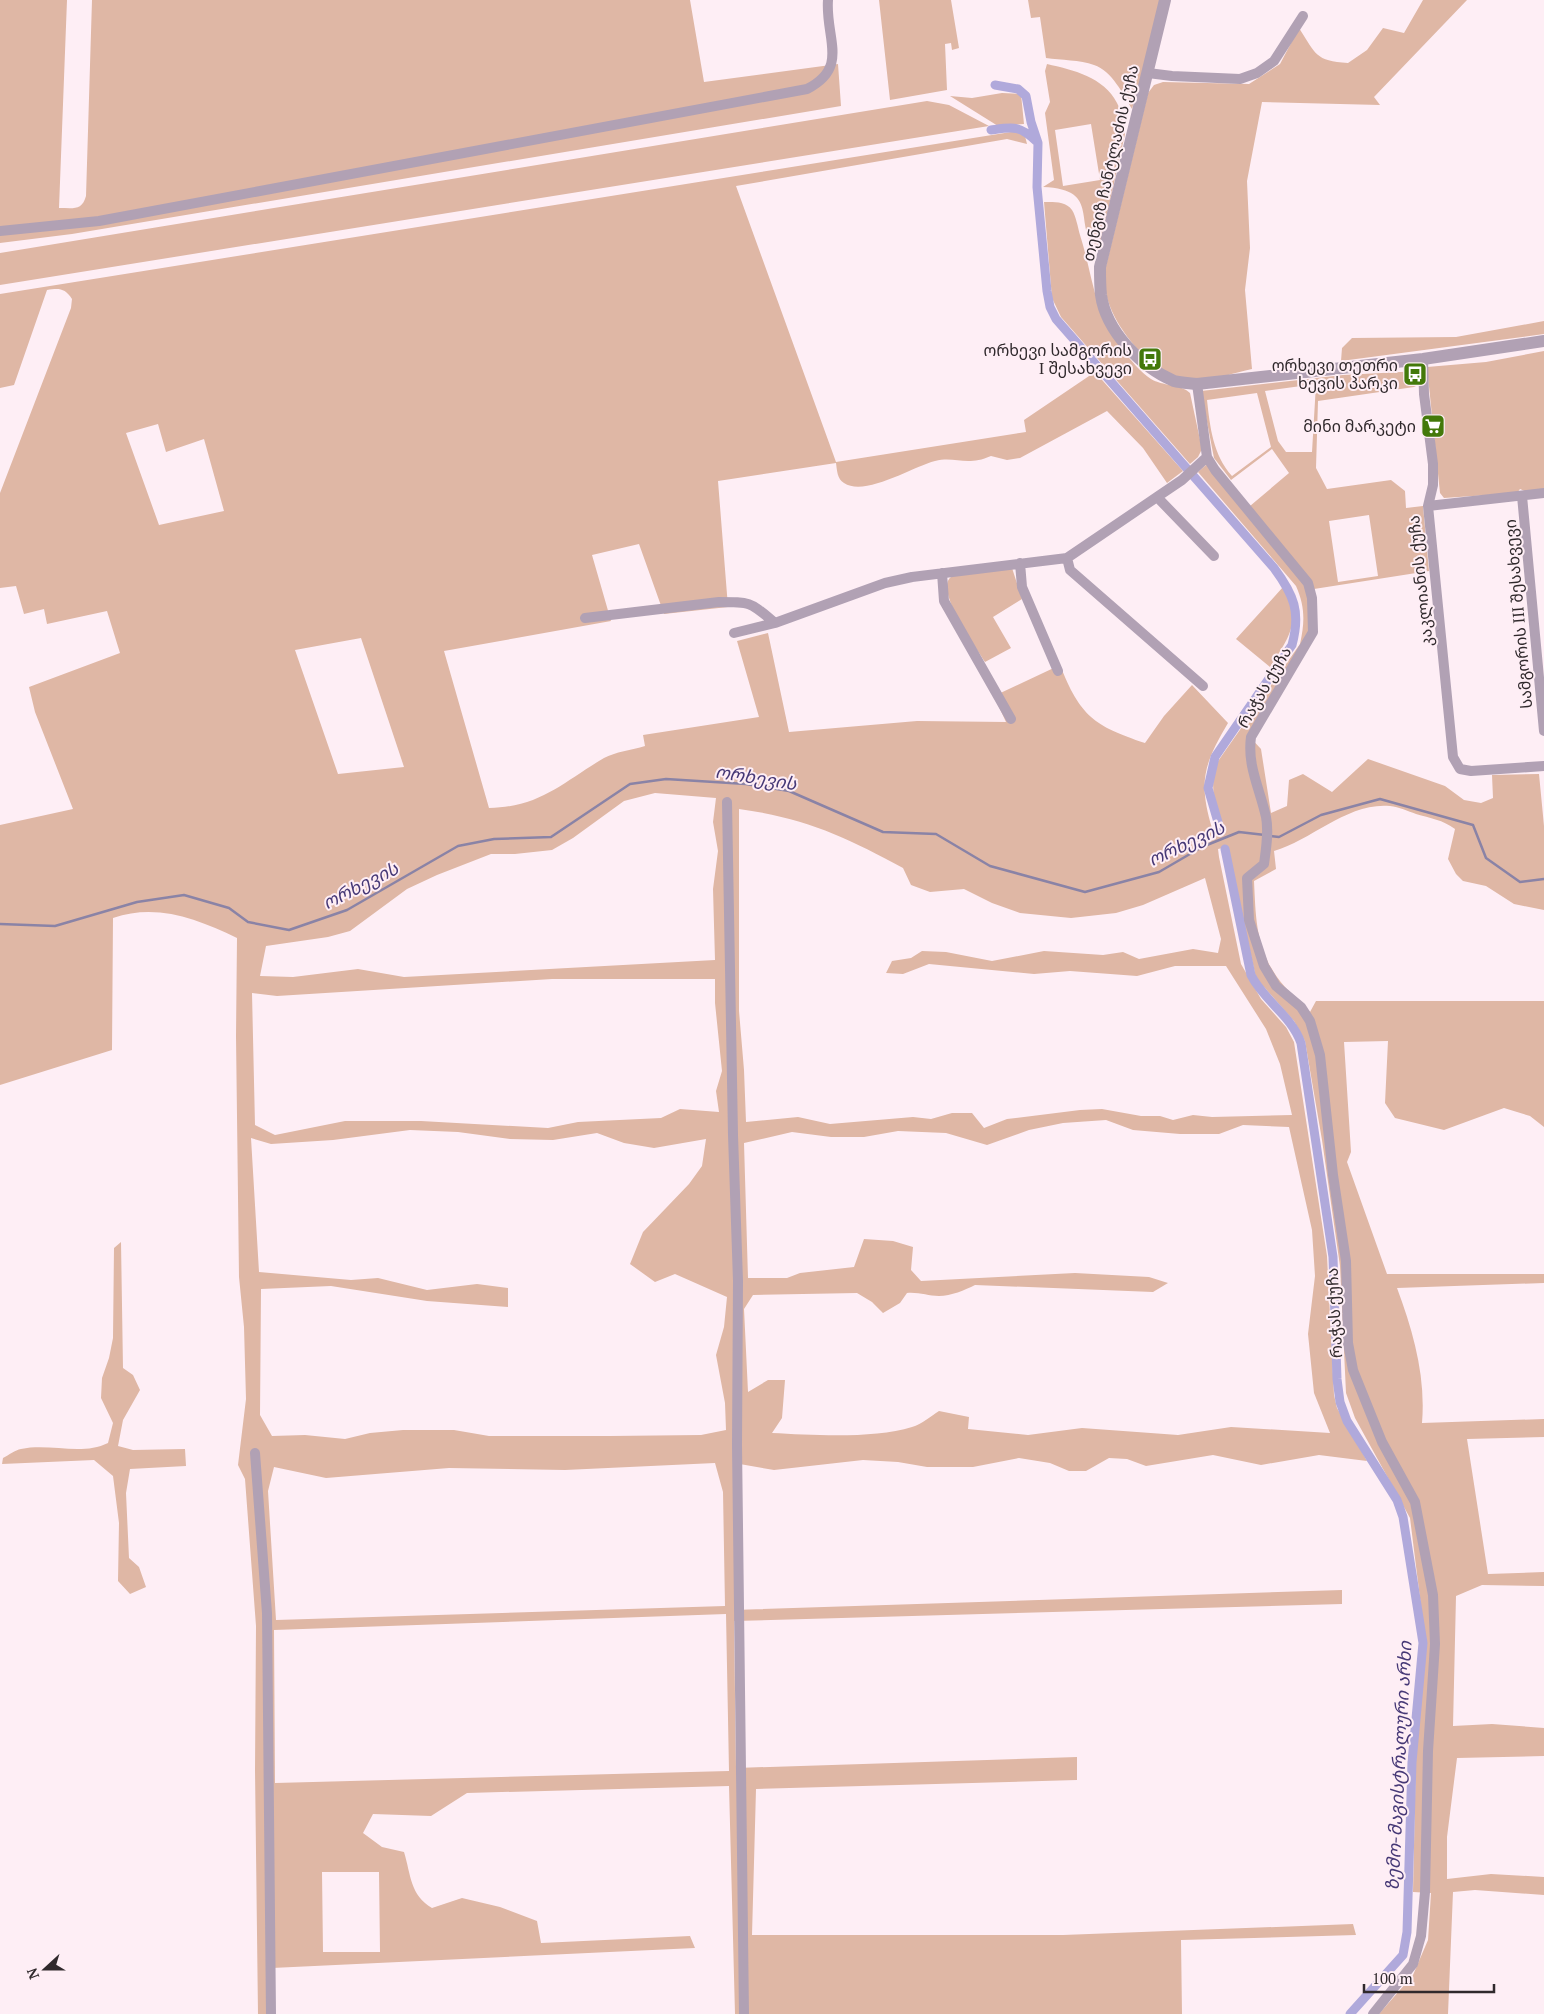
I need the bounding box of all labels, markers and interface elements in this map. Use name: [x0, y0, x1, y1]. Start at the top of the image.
street label: თენგიზ ჩანტლაძის ქუჩა: [1077, 63, 1143, 263]
place label: ორხევი სამგორის I შესახვევი: [984, 339, 1132, 379]
bus stop icon: ორხევი სამგორის I შესახვევი: [1137, 346, 1163, 372]
place label: ორხევი თეთრი ხევის პარკი: [1272, 354, 1398, 394]
bus stop icon: ორხევი თეთრი ხევის პარკი: [1402, 361, 1428, 387]
supermarket icon: მინი მარკეტი: [1420, 413, 1446, 439]
place label: მინი მარკეტი: [1303, 415, 1416, 437]
street label: კაკლიანის ქუჩა: [1402, 514, 1438, 648]
street label: სამგორის III შესახვევი: [1499, 518, 1537, 710]
street label: რაჭას ქუჩა: [1232, 642, 1296, 732]
water label: ორხევის: [714, 759, 799, 795]
water label: ორხევის: [1144, 814, 1229, 871]
water label: ორხევის: [318, 855, 403, 914]
street label: რაჭას ქუჩა: [1321, 1267, 1347, 1359]
water label: ზემო-მაგისტრალური არხი: [1379, 1640, 1417, 1891]
north arrow: [20, 1944, 70, 1994]
scale bar: [1364, 1962, 1494, 1994]
text: N: [21, 1965, 43, 1982]
text: 100 m: [1372, 1968, 1413, 1988]

